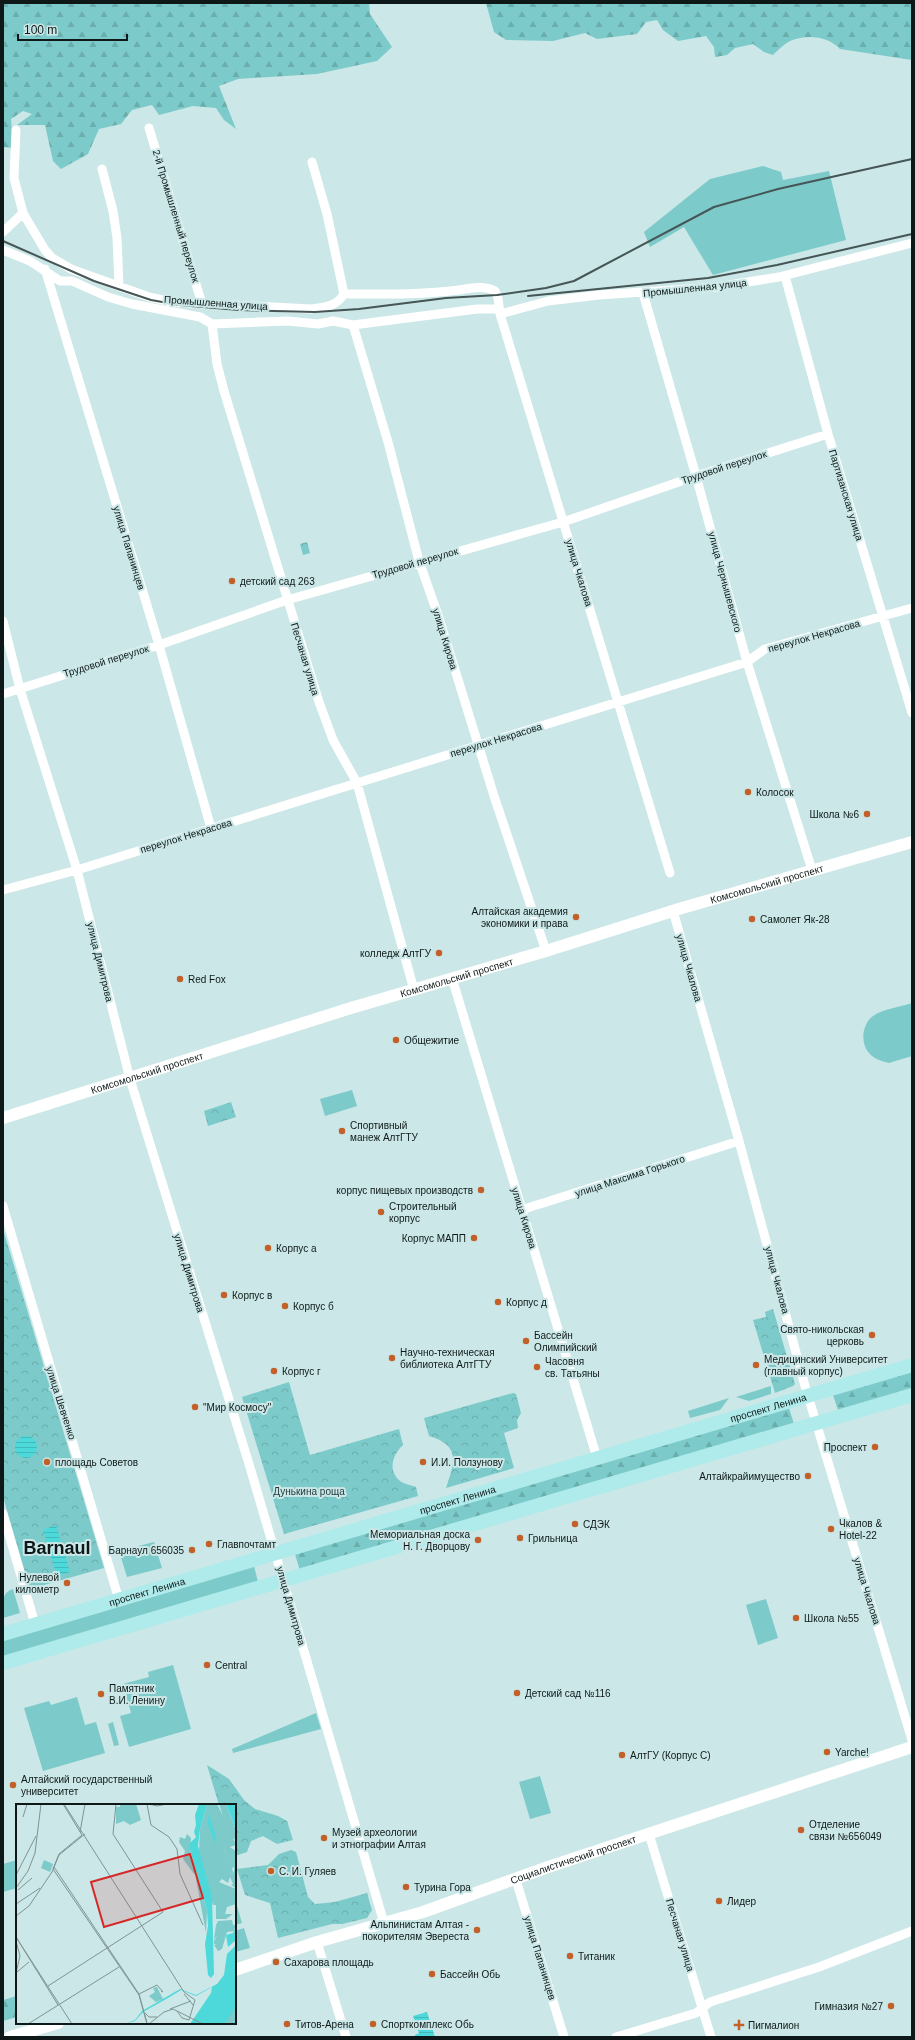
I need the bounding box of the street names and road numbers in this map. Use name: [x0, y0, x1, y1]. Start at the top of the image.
street label: 2-й Промышленный переулок: [151, 148, 202, 284]
street label: Промышленная улица: [643, 277, 748, 299]
street label: Промышленная улица: [164, 294, 269, 312]
street label: Трудовой переулок: [680, 448, 769, 486]
street label: Партизанская улица: [827, 448, 865, 542]
street label: улица Папанинцев: [111, 505, 147, 591]
street label: улица Чернышевского: [706, 531, 744, 634]
street label: улица Чкалова: [564, 538, 595, 608]
street label: Трудовой переулок: [371, 545, 460, 581]
street label: улица Кирова: [430, 607, 460, 671]
street label: переулок Некрасова: [767, 617, 862, 654]
street label: Песчаная улица: [289, 621, 321, 697]
street label: Трудовой переулок: [62, 643, 151, 679]
street label: переулок Некрасова: [449, 721, 544, 759]
street label: переулок Некрасова: [139, 817, 234, 855]
street label: Комсомольский проспект: [709, 862, 825, 905]
street label: улица Димитрова: [85, 921, 115, 1003]
street label: улица Чкалова: [674, 933, 704, 1003]
street label: Комсомольский проспект: [399, 955, 515, 999]
street label: Комсомольский проспект: [89, 1049, 205, 1095]
street label: улица Максима Горького: [574, 1153, 687, 1199]
street label: улица Кирова: [509, 1186, 539, 1250]
street label: улица Димитрова: [172, 1232, 206, 1314]
street label: улица Чкалова: [763, 1245, 791, 1315]
street label: улица Шевченко: [44, 1365, 78, 1441]
street label: проспект Ленина: [729, 1391, 808, 1424]
street label: проспект Ленина: [418, 1483, 497, 1516]
street label: улица Чкалова: [852, 1556, 883, 1626]
street label: улица Димитрова: [274, 1565, 308, 1647]
street label: проспект Ленина: [108, 1575, 187, 1608]
street label: Социалистический проспект: [509, 1833, 638, 1886]
street label: Песчаная улица: [664, 1897, 696, 1973]
street label: улица Папанинцев: [522, 1915, 558, 2001]

